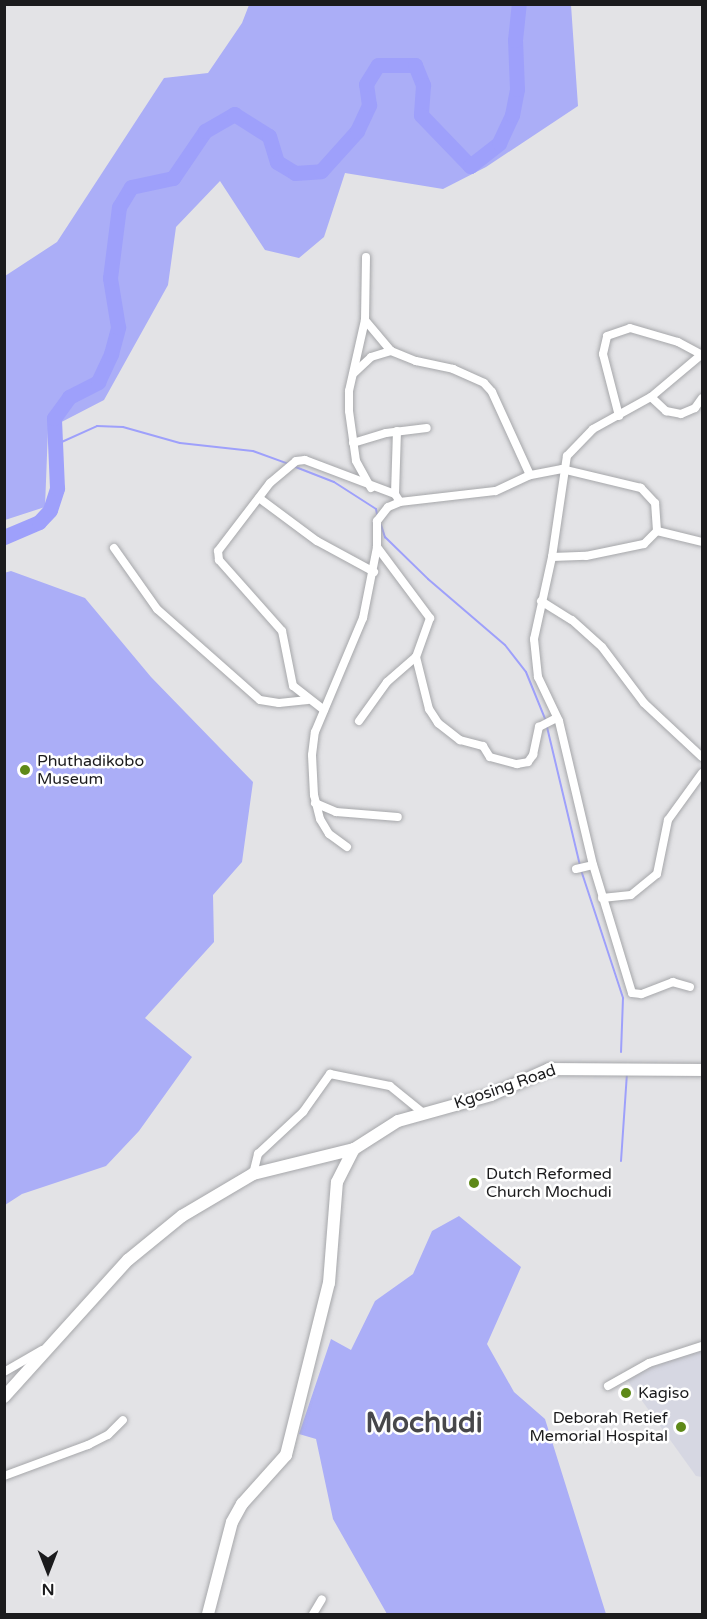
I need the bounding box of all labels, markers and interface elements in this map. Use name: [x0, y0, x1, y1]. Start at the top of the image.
place label: Phuthadikobo Museum: [37, 751, 144, 789]
marker: Phuthadikobo Museum: [18, 763, 32, 777]
street label: Kgosing Road: [452, 1061, 558, 1113]
place label: Dutch Reformed Church Mochudi: [486, 1164, 612, 1202]
marker: Dutch Reformed Church Mochudi: [467, 1176, 481, 1190]
place label: Kagiso: [638, 1383, 689, 1403]
marker: Kagiso: [619, 1386, 633, 1400]
district label: Mochudi: [365, 1406, 483, 1440]
place label: Deborah Retief Memorial Hospital: [530, 1408, 668, 1446]
marker: Deborah Retief Memorial Hospital: [672, 1418, 690, 1436]
north arrow: [18, 1541, 78, 1601]
text: N: [42, 1579, 54, 1599]

